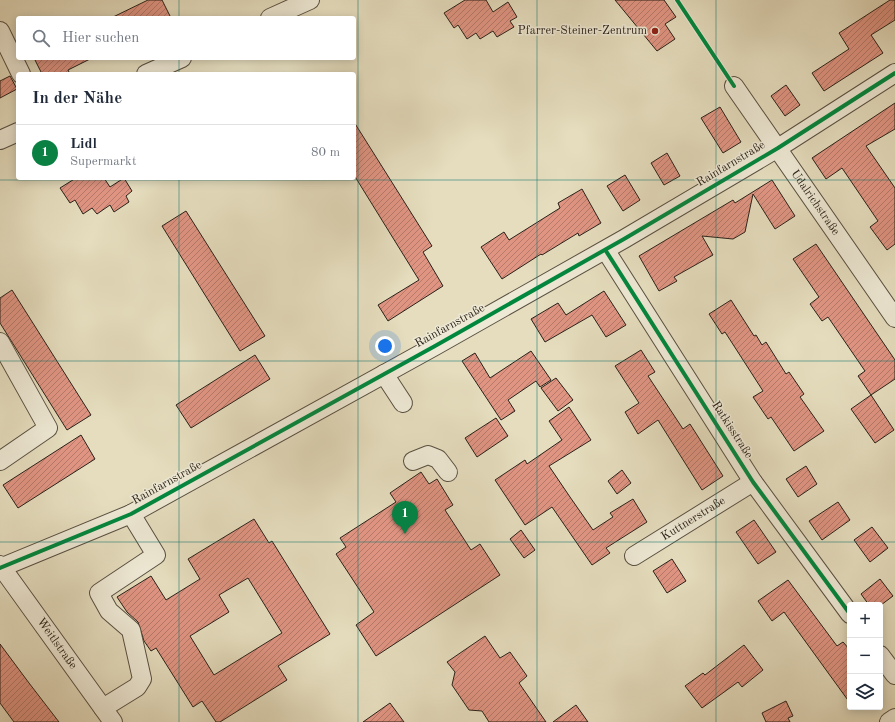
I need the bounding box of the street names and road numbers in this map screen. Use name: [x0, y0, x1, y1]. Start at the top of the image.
street label: Rainfarnstraße: [695, 139, 768, 189]
street label: Udalrichstraße: [788, 168, 842, 238]
street label: Rainfarnstraße: [413, 302, 487, 350]
street label: Ratkisstraße: [709, 399, 755, 461]
street label: Rainfarnstraße: [130, 459, 204, 507]
street label: Kuttnerstraße: [659, 494, 728, 543]
street label: Weitlstraße: [34, 616, 79, 672]

